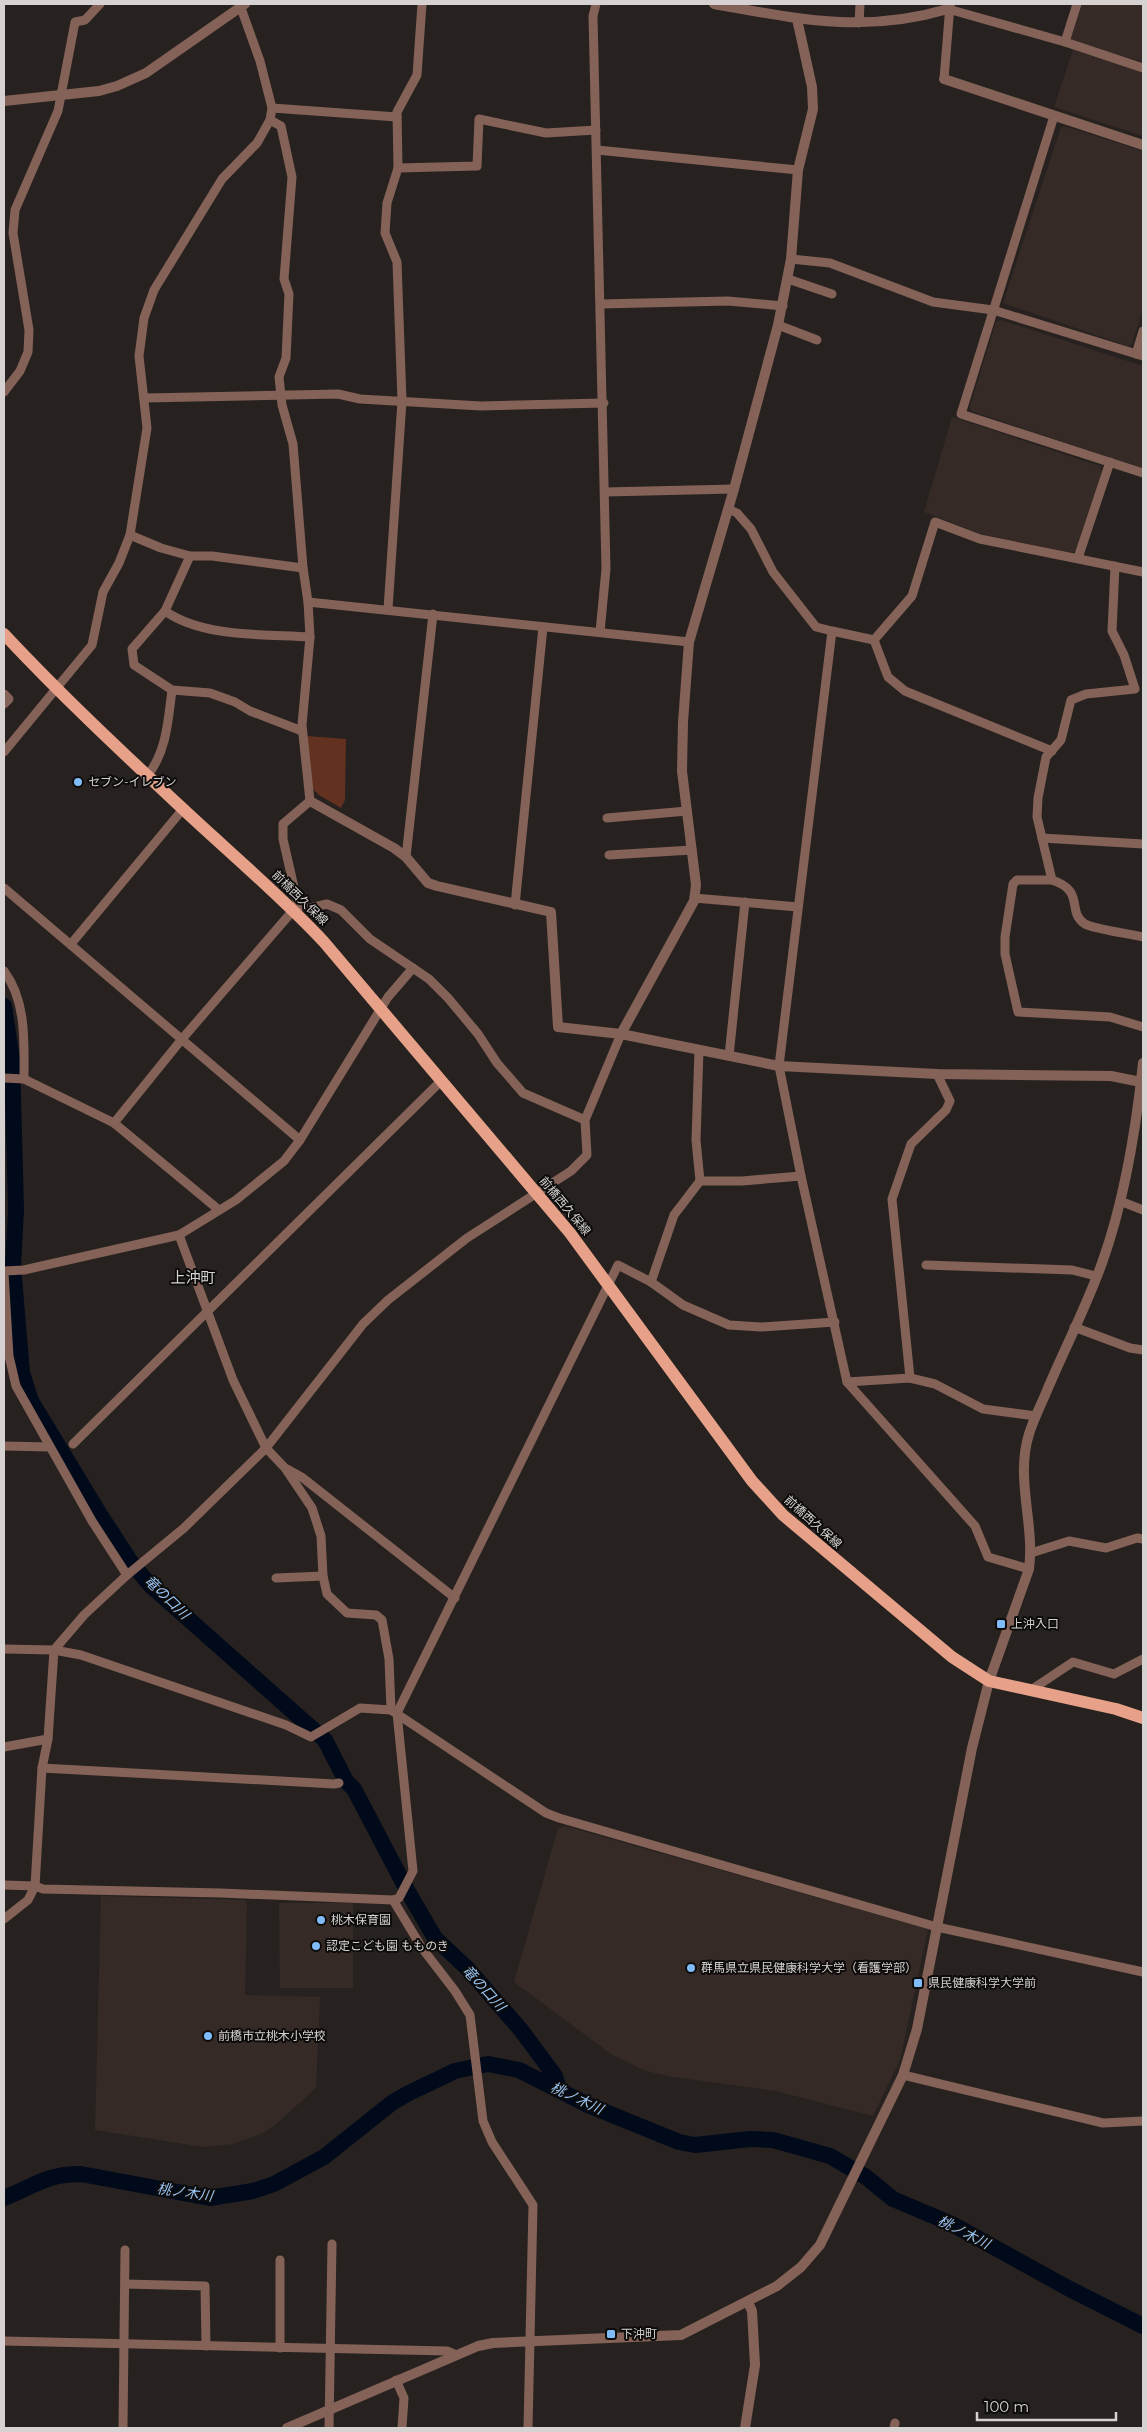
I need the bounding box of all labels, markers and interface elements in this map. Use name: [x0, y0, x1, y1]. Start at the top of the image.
place label: セブン-イレブン: [88, 774, 177, 789]
marker: セブン-イレブン: [72, 776, 84, 788]
street label: 前橋西久保線: [269, 867, 331, 928]
street label: 前橋西久保線: [536, 1173, 594, 1238]
district label: 上沖町: [170, 1268, 216, 1287]
street label: 前橋西久保線: [782, 1492, 845, 1551]
water label: 竜の口川: [141, 1571, 195, 1624]
place label: 上沖入口: [1011, 1616, 1059, 1631]
marker: 上沖入口: [995, 1618, 1007, 1630]
place label: 桃木保育園: [331, 1912, 391, 1927]
marker: 桃木保育園: [315, 1914, 327, 1926]
place label: 認定こども園 もものき: [326, 1938, 449, 1953]
marker: 認定こども園 もものき: [310, 1940, 322, 1952]
place label: 群馬県立県民健康科学大学（看護学部）: [701, 1960, 917, 1975]
water label: 竜の口川: [459, 1961, 511, 2016]
marker: 群馬県立県民健康科学大学（看護学部）: [685, 1962, 697, 1974]
place label: 県民健康科学大学前: [928, 1975, 1036, 1990]
marker: 県民健康科学大学前: [912, 1977, 924, 1989]
place label: 前橋市立桃木小学校: [218, 2028, 326, 2043]
marker: 前橋市立桃木小学校: [202, 2030, 214, 2042]
water label: 桃ノ木川: [548, 2078, 608, 2119]
water label: 桃ノ木川: [156, 2179, 216, 2205]
water label: 桃ノ木川: [935, 2211, 995, 2254]
place label: 下沖町: [621, 2326, 657, 2341]
marker: 下沖町: [605, 2328, 617, 2340]
scale bar: [977, 2390, 1116, 2422]
text: 100 m: [984, 2397, 1029, 2416]

